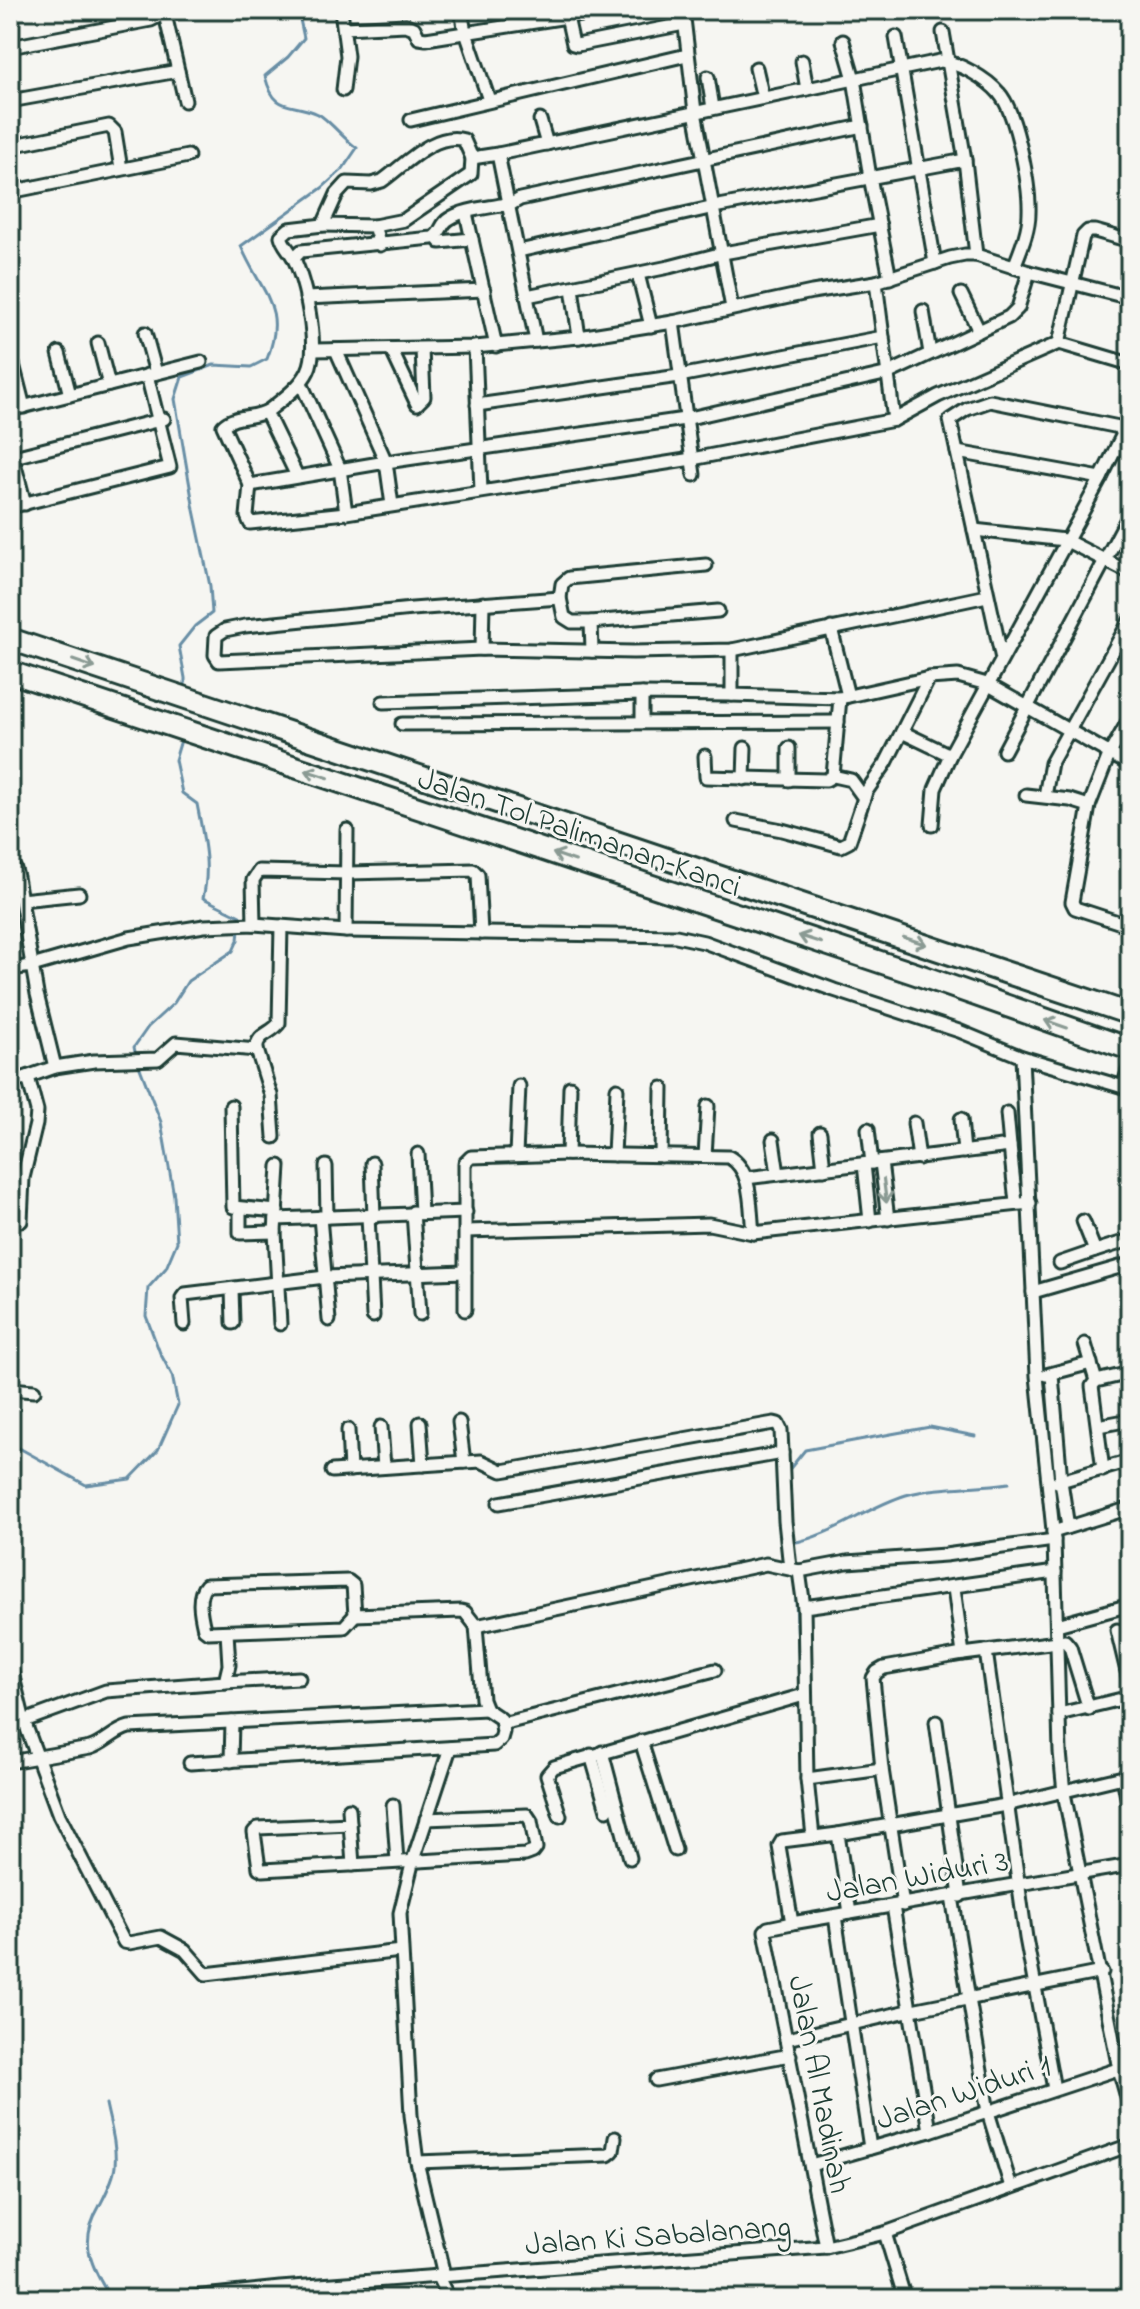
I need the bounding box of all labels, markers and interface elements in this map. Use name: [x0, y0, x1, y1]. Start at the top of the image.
one-way arrow: [71, 658, 96, 673]
street label: Jalan Tol Palimanan–Kanci: [411, 757, 747, 912]
one-way arrow: [305, 766, 330, 781]
one-way arrow: [552, 848, 577, 863]
one-way arrow: [798, 931, 823, 946]
one-way arrow: [902, 935, 927, 950]
one-way arrow: [1044, 1015, 1069, 1030]
one-way arrow: [877, 1177, 892, 1204]
street label: Jalan Widuri 3: [823, 1839, 1013, 1918]
street label: Jalan Al Madinah: [773, 1972, 862, 2198]
street label: Jalan Widuri 1: [870, 2044, 1058, 2145]
street label: Jalan Ki Sabalanang: [524, 2205, 793, 2270]

